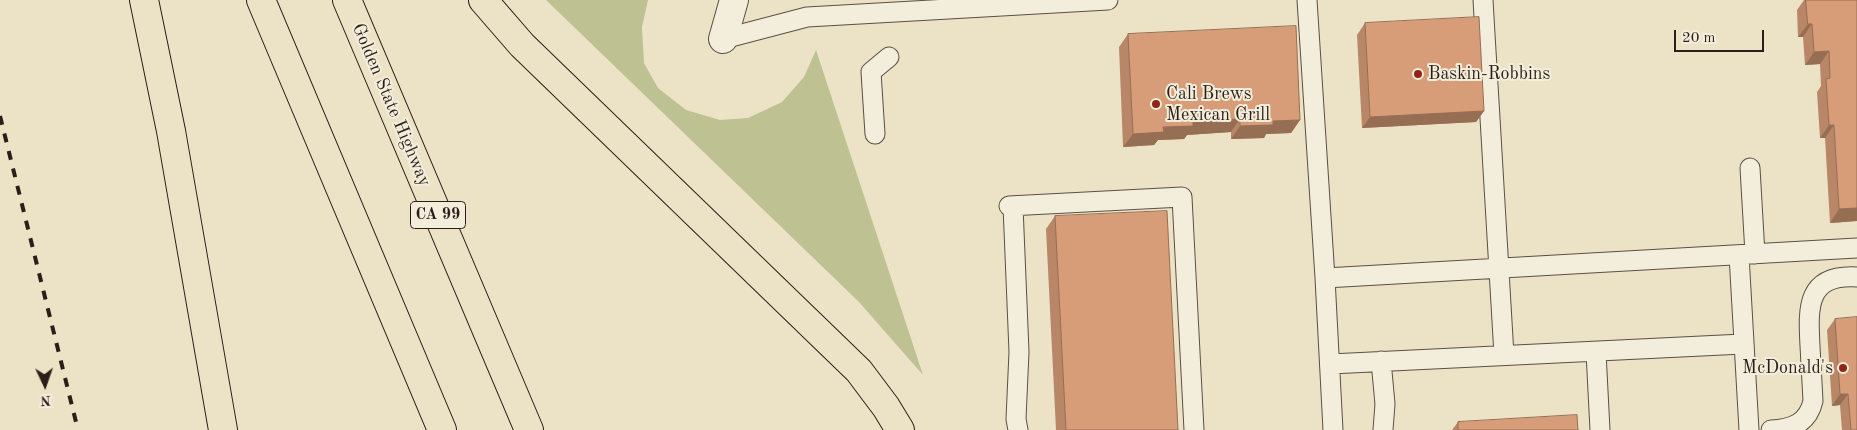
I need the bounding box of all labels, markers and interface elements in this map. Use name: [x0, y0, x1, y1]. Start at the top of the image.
street label: Golden State Highway: [347, 20, 435, 190]
scale bar: [1677, 20, 1767, 52]
text: 20 m: [1682, 31, 1716, 46]
place label: Baskin-Robbins: [1428, 63, 1550, 85]
marker: Baskin-Robbins: [1412, 68, 1424, 80]
place label: Cali Brews Mexican Grill: [1166, 83, 1270, 126]
marker: Cali Brews Mexican Grill: [1150, 98, 1162, 110]
road number: CA 99: [410, 202, 466, 228]
place label: McDonald's: [1742, 357, 1833, 379]
north arrow: [20, 360, 70, 410]
marker: McDonald's: [1837, 362, 1849, 374]
text: N: [40, 393, 52, 407]

